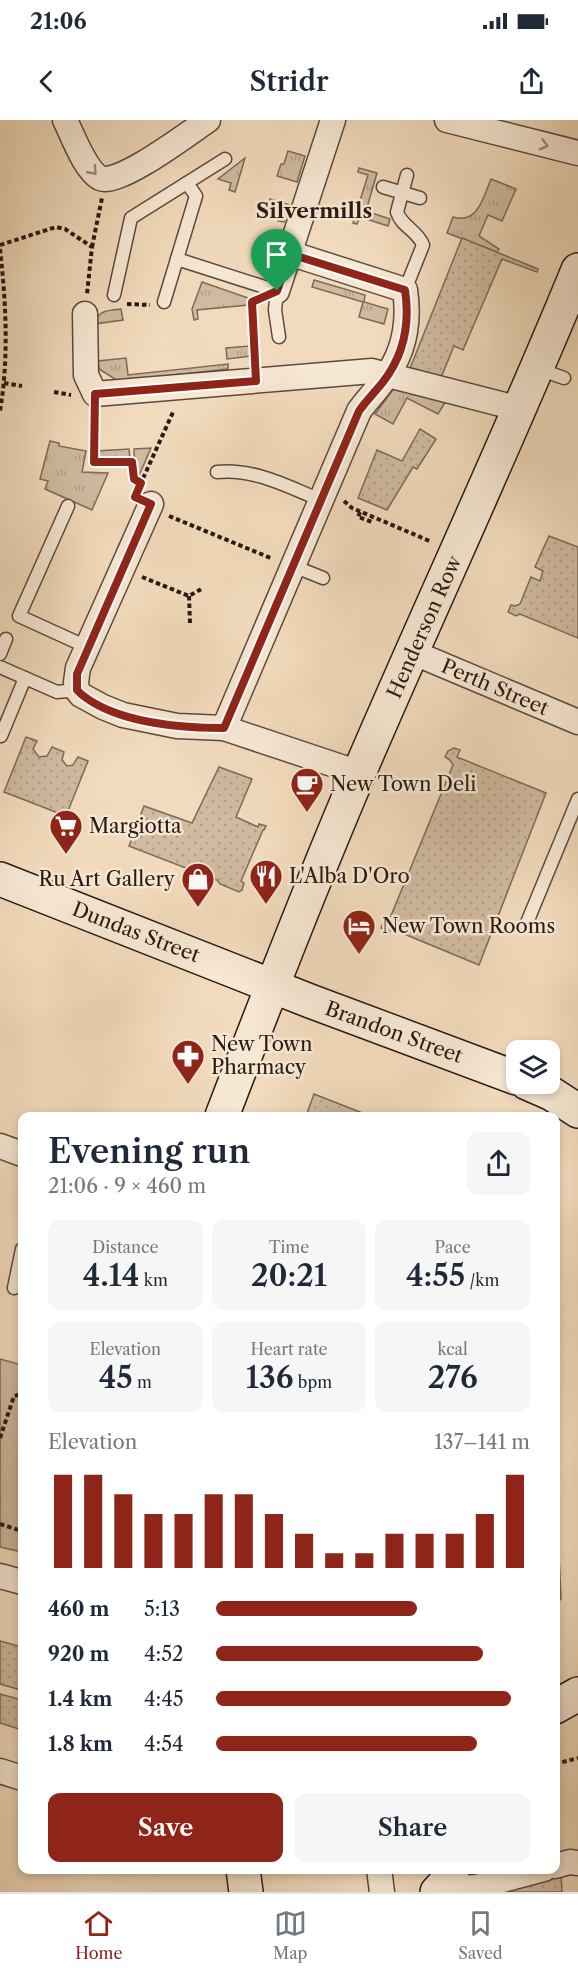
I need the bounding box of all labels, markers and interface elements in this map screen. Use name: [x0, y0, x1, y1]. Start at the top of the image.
text: 21:06: [30, 8, 87, 35]
icon: back: [30, 65, 63, 98]
text: Stridr: [249, 65, 329, 98]
icon: share: [515, 65, 548, 98]
one-way arrow: [539, 137, 549, 150]
one-way arrow: [86, 164, 97, 174]
district label: Silvermills: [256, 198, 372, 223]
pin: [251, 229, 302, 291]
icon: arrive: [260, 238, 293, 271]
street label: Henderson Row: [382, 551, 466, 702]
street label: Perth Street: [438, 654, 552, 720]
cafe icon: New Town Deli: [289, 766, 325, 813]
place label: New Town Deli: [330, 772, 476, 796]
supermarket icon: Margiotta: [48, 808, 84, 855]
place label: Margiotta: [89, 814, 182, 838]
restaurant icon: L'Alba D'Oro: [248, 858, 284, 905]
shop icon: Ru Art Gallery: [180, 861, 216, 908]
place label: L'Alba D'Oro: [289, 864, 410, 888]
place label: Ru Art Gallery: [39, 867, 176, 891]
street label: Dundas Street: [69, 897, 203, 967]
hotel icon: New Town Rooms: [341, 908, 377, 955]
place label: New Town Rooms: [382, 914, 555, 938]
street label: Brandon Street: [322, 996, 466, 1068]
place label: New Town Pharmacy: [211, 1032, 313, 1079]
pharmacy icon: New Town Pharmacy: [170, 1038, 206, 1085]
map controls: [506, 1040, 560, 1094]
button: layers: [506, 1040, 560, 1094]
text: Evening run: [48, 1131, 250, 1172]
button: share: [467, 1132, 530, 1195]
text: 21:06 · 9 × 460 m: [48, 1174, 206, 1198]
text: Distance: [92, 1237, 158, 1257]
text: Time: [269, 1237, 309, 1257]
text: Pace: [435, 1237, 471, 1257]
text: 4.14: [83, 1257, 139, 1294]
text: 20:21: [251, 1257, 327, 1294]
text: 4:55: [406, 1257, 465, 1294]
text: km: [139, 1270, 168, 1290]
text: /km: [465, 1270, 499, 1290]
text: Elevation: [90, 1339, 161, 1359]
text: Heart rate: [250, 1339, 328, 1359]
text: kcal: [438, 1339, 468, 1359]
text: 45: [99, 1359, 133, 1396]
text: 136: [246, 1359, 294, 1396]
text: 276: [428, 1359, 478, 1396]
text: m: [133, 1372, 152, 1392]
text: bpm: [294, 1372, 332, 1392]
text: Elevation: [48, 1430, 137, 1454]
text: 137–141 m: [434, 1430, 530, 1454]
text: 460 m: [48, 1597, 110, 1621]
text: 5:13: [144, 1597, 180, 1621]
text: 920 m: [48, 1642, 109, 1666]
text: 4:52: [144, 1642, 184, 1666]
text: 1.4 km: [48, 1687, 113, 1711]
text: 4:45: [144, 1687, 184, 1711]
text: 1.8 km: [48, 1732, 113, 1756]
text: 4:54: [144, 1732, 184, 1756]
button: Save: [48, 1793, 283, 1862]
button: Share: [295, 1793, 530, 1862]
tab: Home: [75, 1907, 122, 1963]
tab: Map: [273, 1907, 307, 1963]
tab: Saved: [458, 1907, 503, 1963]

